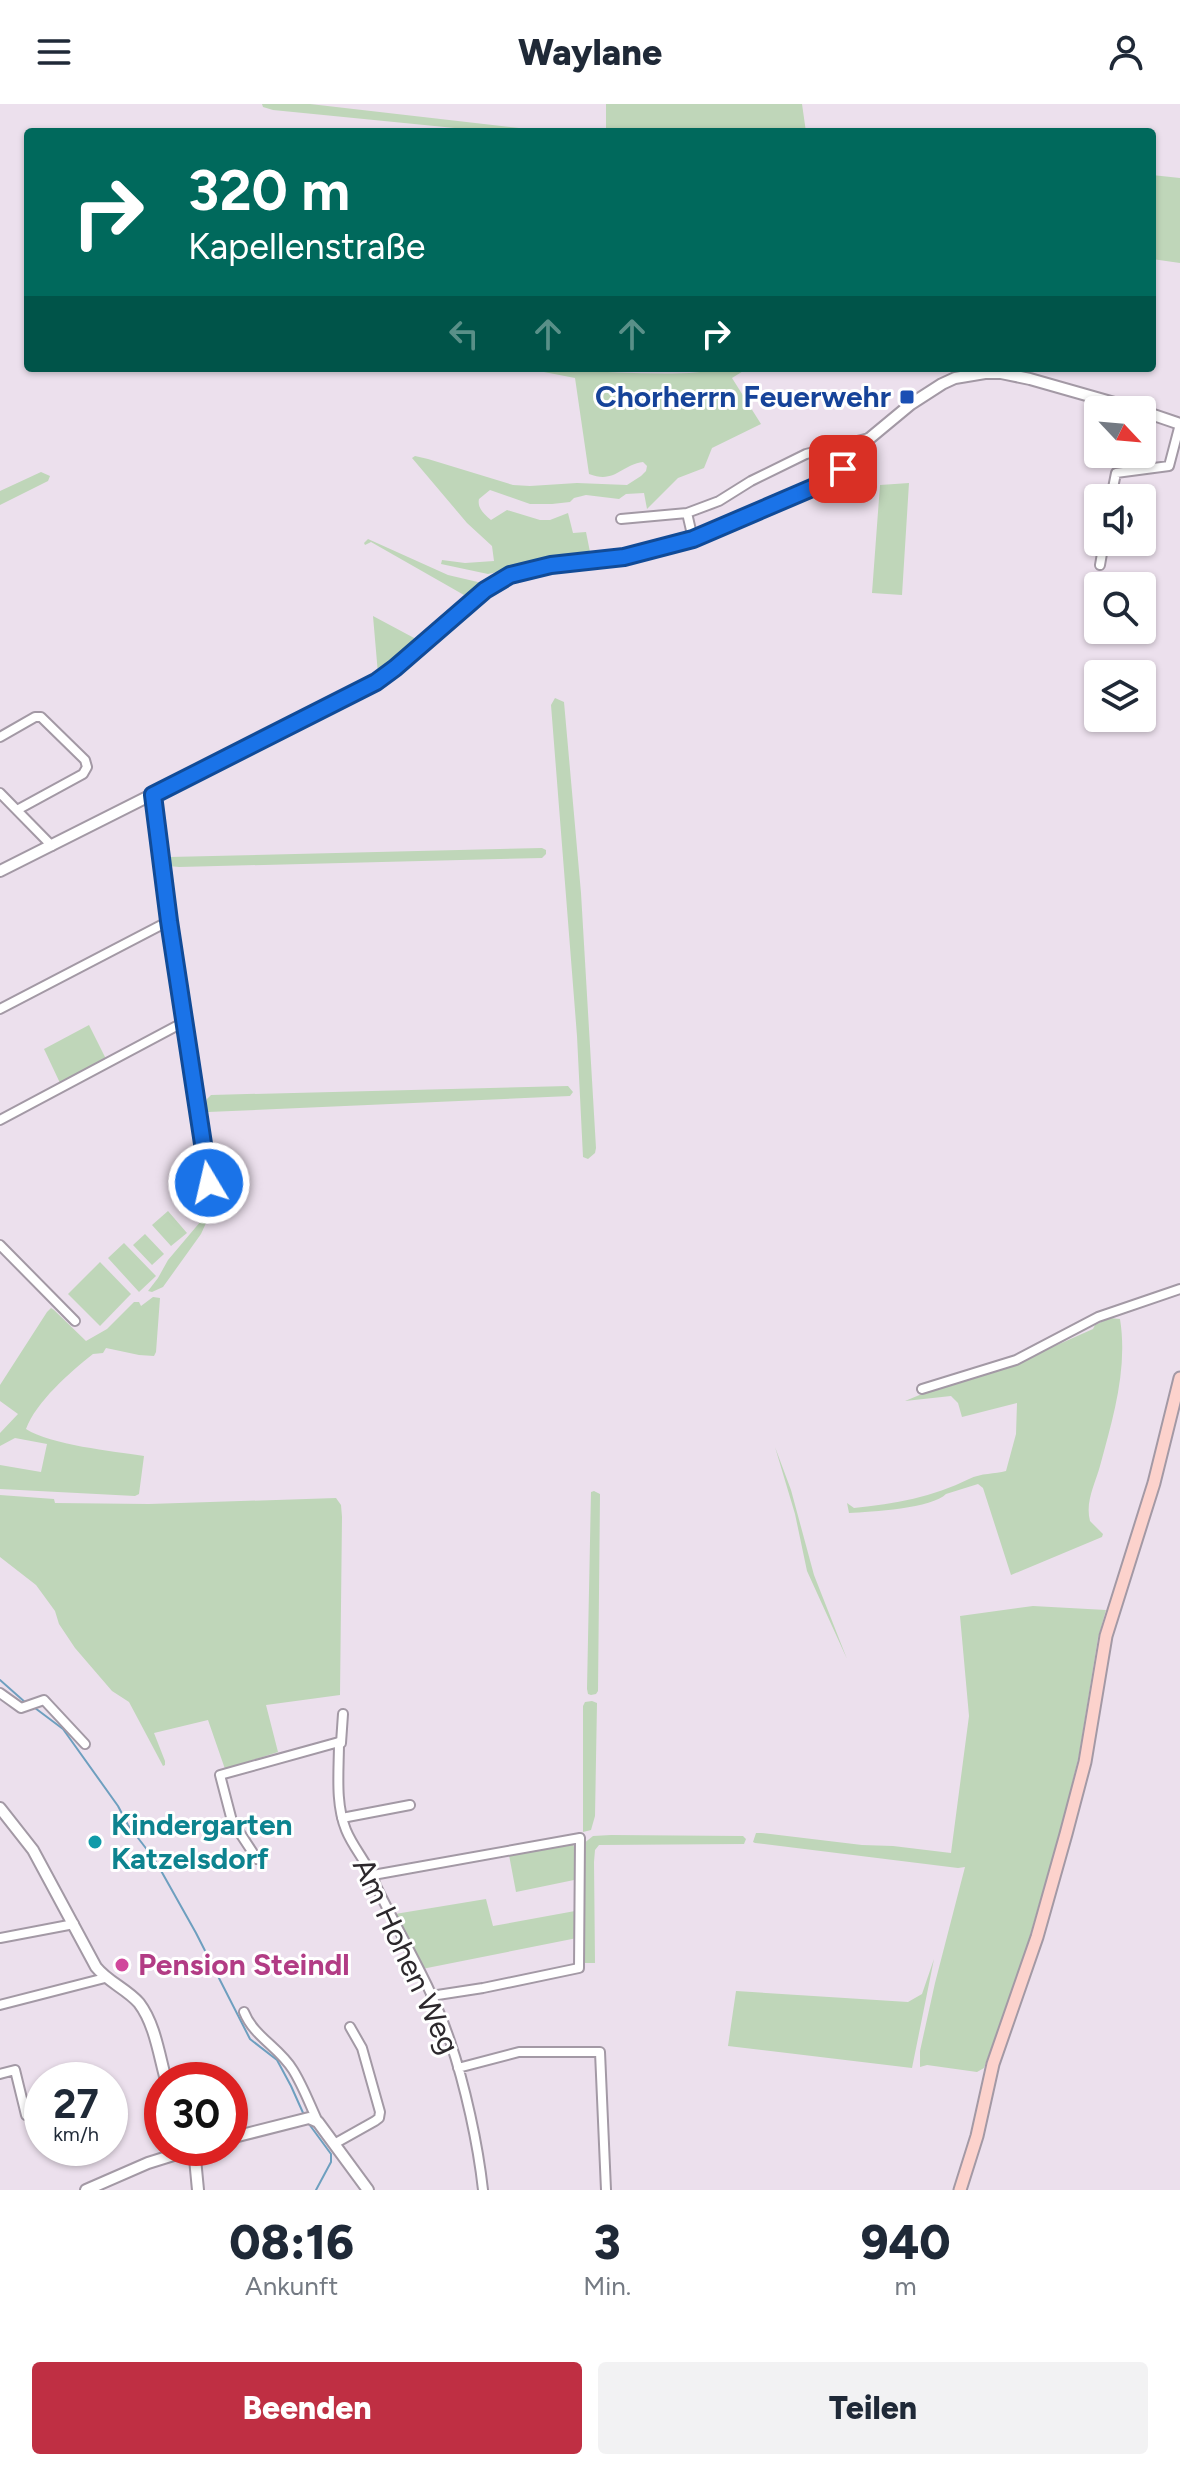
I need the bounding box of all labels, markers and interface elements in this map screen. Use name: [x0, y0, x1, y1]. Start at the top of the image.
icon: menu: [32, 30, 76, 74]
icon: person: [1104, 30, 1148, 74]
text: Waylane: [518, 31, 662, 74]
text: 320 m: [188, 157, 350, 224]
icon: right: [56, 160, 160, 264]
text: Kapellenstraße: [188, 225, 425, 268]
icon: left: [442, 312, 486, 356]
icon: ahead: [526, 312, 570, 356]
icon: ahead: [610, 312, 654, 356]
icon: right: [694, 312, 738, 356]
place label: Chorherrn Feuerwehr: [595, 378, 891, 415]
marker: Chorherrn Feuerwehr: [898, 388, 916, 406]
north arrow: [1084, 396, 1156, 468]
map controls: [1084, 396, 1156, 732]
pin: [809, 435, 877, 503]
icon: arrive: [821, 447, 865, 491]
button: sound: [1084, 484, 1156, 556]
button: search: [1084, 572, 1156, 644]
button: layers: [1084, 660, 1156, 732]
position arrow: [167, 1141, 251, 1225]
place label: Kindergarten Katzelsdorf: [111, 1806, 293, 1877]
marker: Kindergarten Katzelsdorf: [86, 1833, 104, 1851]
street label: Am Hohen Weg: [345, 1852, 468, 2060]
place label: Pension Steindl: [138, 1946, 350, 1983]
marker: Pension Steindl: [113, 1956, 131, 1974]
speed limit sign: 30: [144, 2062, 248, 2166]
text: 27: [53, 2080, 99, 2128]
text: km/h: [53, 2122, 99, 2146]
text: 08:16: [229, 2213, 354, 2271]
text: 3: [594, 2213, 621, 2271]
text: 940: [861, 2213, 951, 2271]
text: Ankunft: [245, 2270, 338, 2302]
text: Min.: [583, 2270, 631, 2302]
text: m: [895, 2270, 917, 2302]
button: Beenden: [32, 2362, 582, 2454]
button: Teilen: [598, 2362, 1148, 2454]

